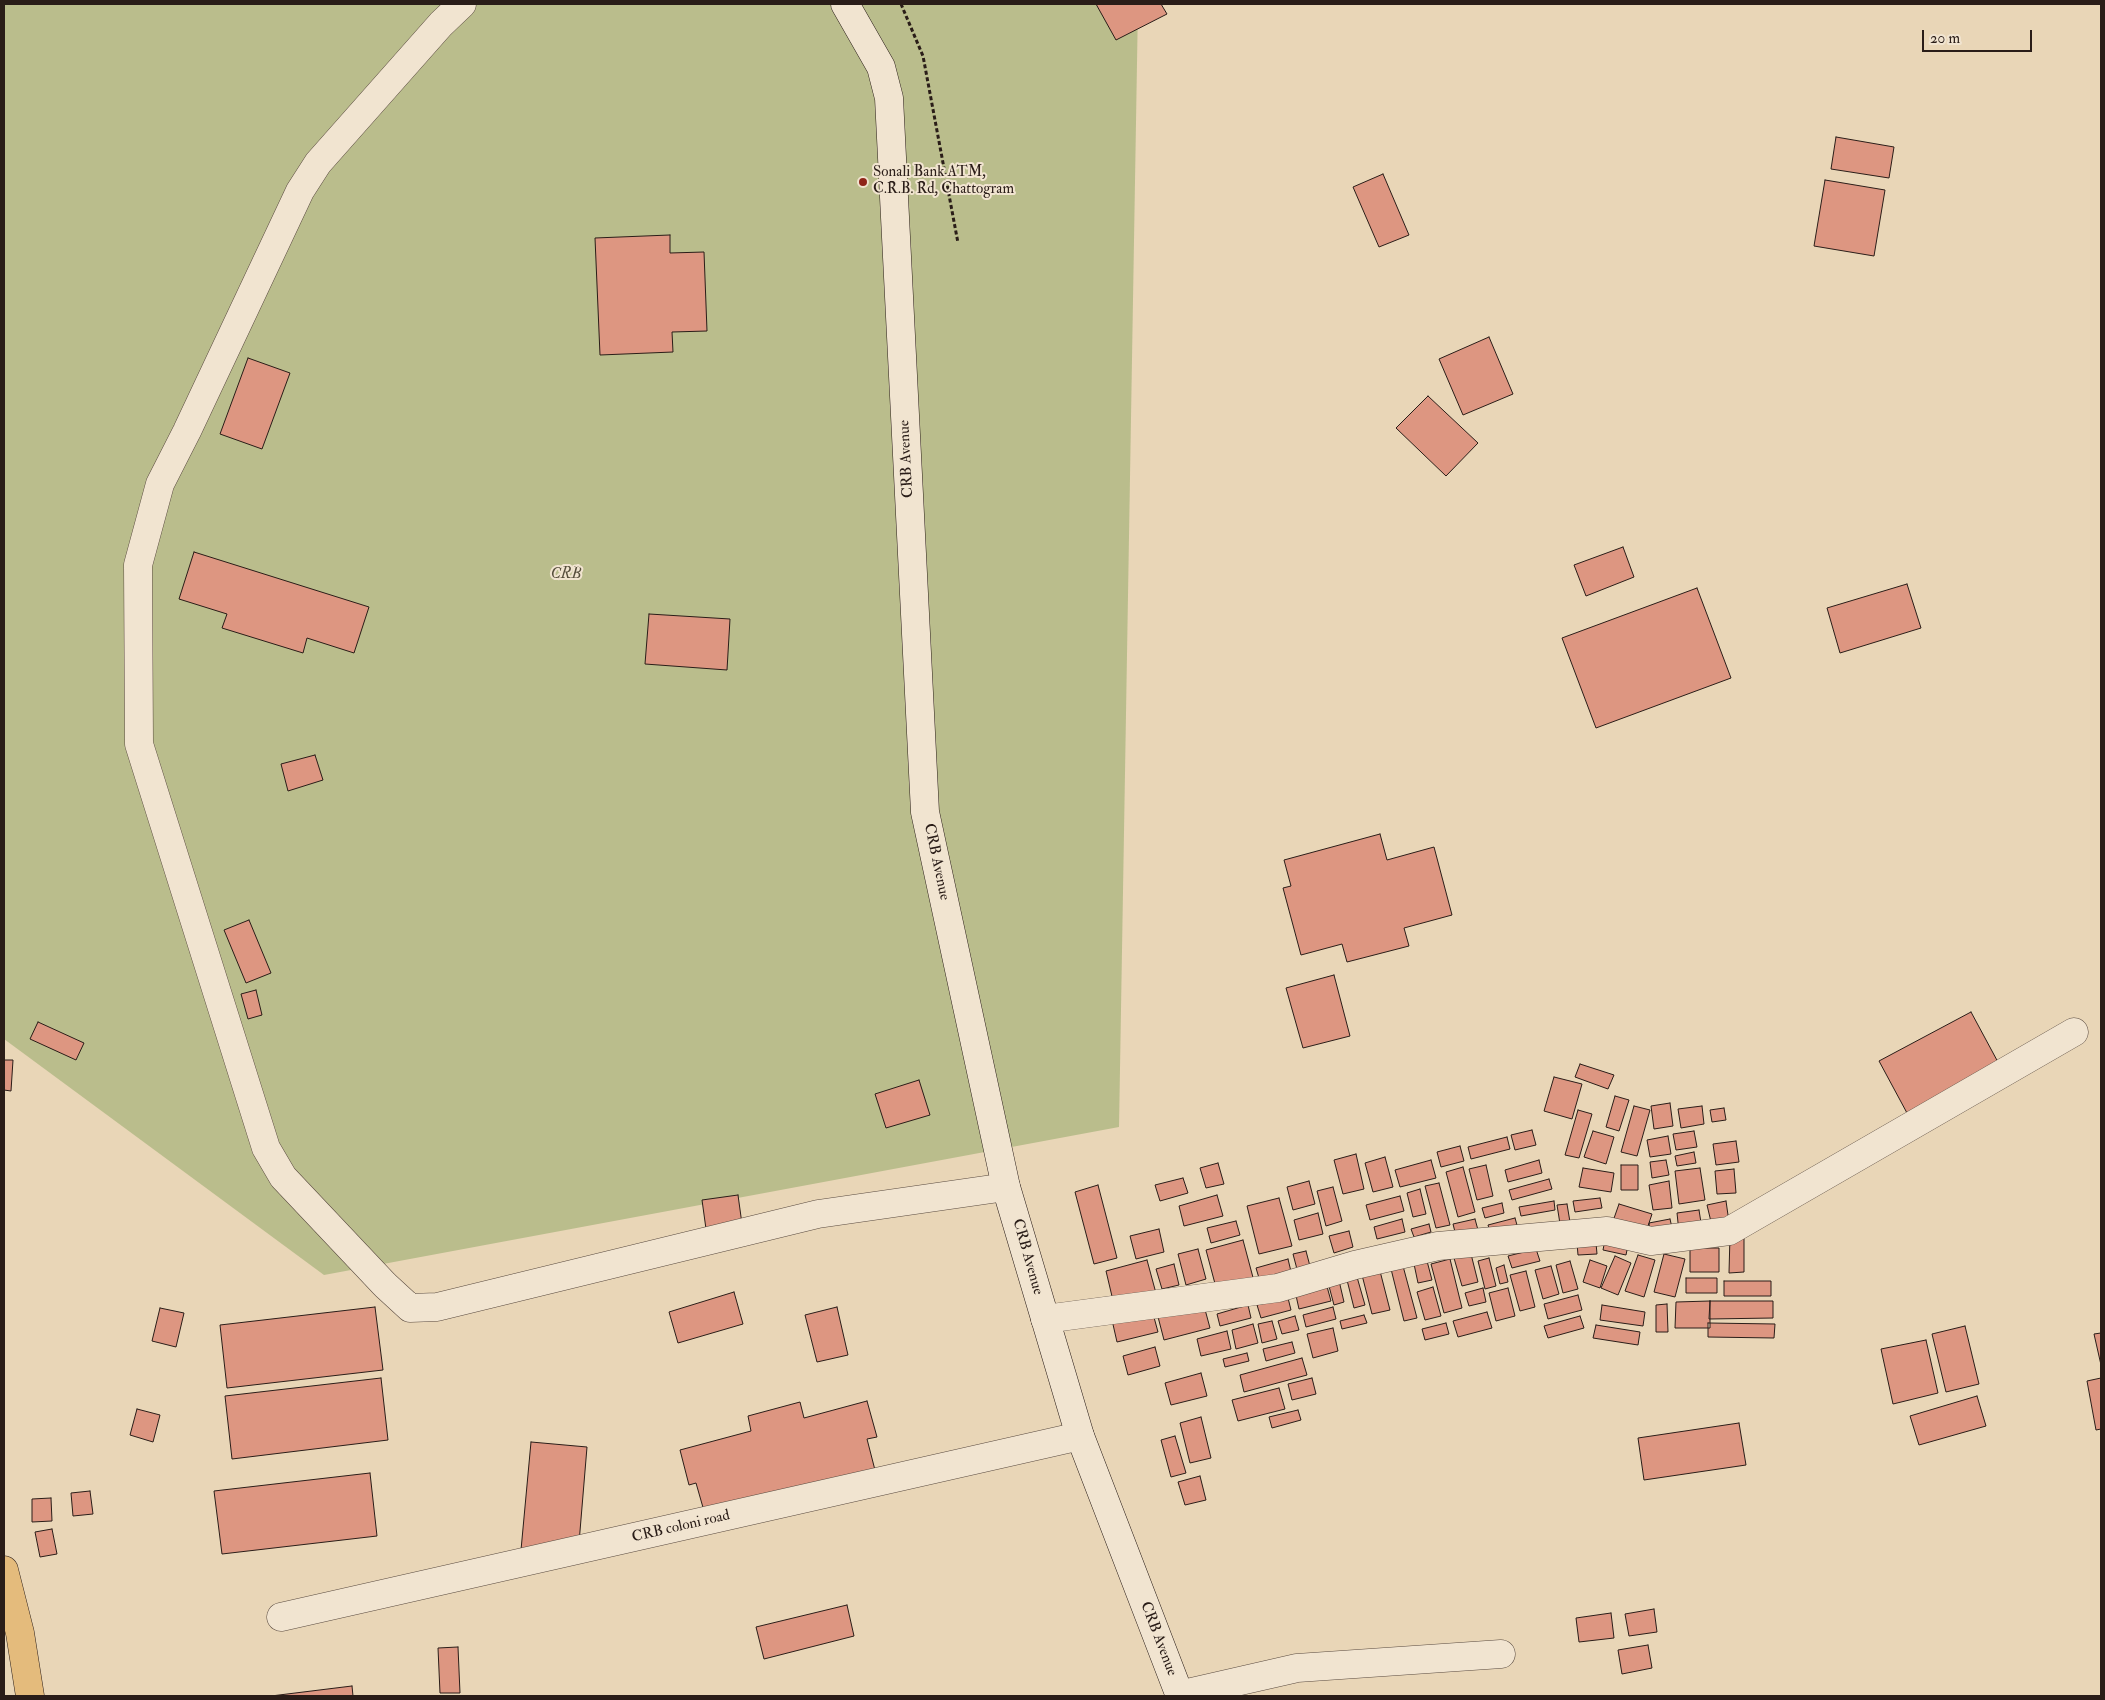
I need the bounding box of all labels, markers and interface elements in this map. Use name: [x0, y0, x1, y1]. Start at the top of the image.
scale bar: [1925, 20, 2035, 52]
text: 20 m: [1930, 29, 1960, 48]
place label: Sonali Bank ATM, C.R.B. Rd, Chattogram: [873, 164, 1014, 199]
marker: Sonali Bank ATM, C.R.B. Rd, Chattogram: [857, 176, 869, 188]
street label: CRB Avenue: [896, 420, 918, 498]
park label: CRB: [551, 566, 581, 584]
street label: CRB Avenue: [919, 822, 953, 902]
street label: CRB Avenue: [1008, 1217, 1046, 1297]
street label: CRB coloni road: [630, 1507, 732, 1547]
street label: CRB Avenue: [1136, 1599, 1180, 1679]

